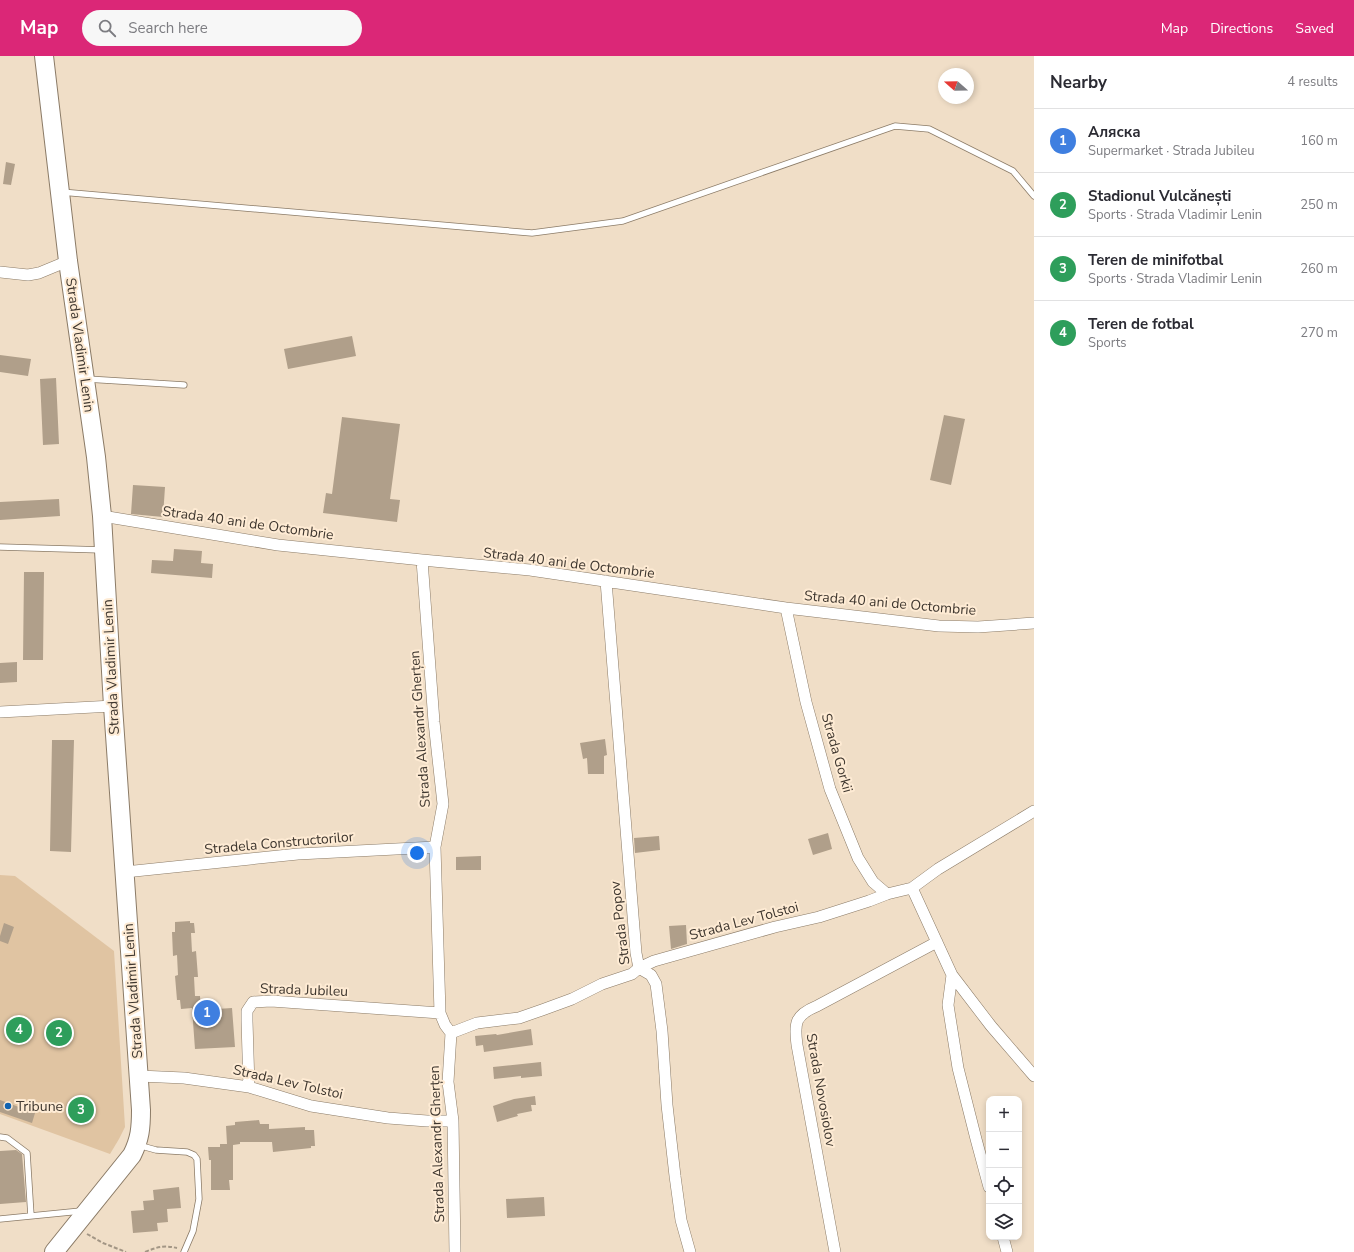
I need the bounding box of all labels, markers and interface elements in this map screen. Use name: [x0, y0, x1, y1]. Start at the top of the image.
search box: [82, 10, 362, 46]
text: Map: [20, 15, 58, 41]
icon: search: [96, 17, 118, 39]
text: Search here: [128, 18, 208, 38]
text: Map: [1161, 19, 1188, 38]
text: Directions: [1210, 19, 1273, 38]
text: Saved: [1295, 19, 1334, 38]
north arrow: [938, 68, 974, 104]
text: Nearby: [1050, 71, 1107, 94]
text: 4 results: [1287, 73, 1338, 91]
text: Аляска: [1088, 122, 1141, 142]
text: 1: [1059, 132, 1067, 150]
text: 160 m: [1300, 132, 1338, 150]
text: Supermarket · Strada Jubileu: [1088, 142, 1254, 160]
text: Stadionul Vulcănești: [1088, 186, 1231, 206]
text: 2: [1059, 196, 1067, 214]
text: 250 m: [1300, 196, 1338, 214]
text: Sports · Strada Vladimir Lenin: [1088, 206, 1262, 224]
text: Teren de minifotbal: [1088, 250, 1223, 270]
text: 3: [1059, 260, 1067, 278]
text: 260 m: [1300, 260, 1338, 278]
text: Sports · Strada Vladimir Lenin: [1088, 270, 1262, 288]
street label: Strada Vladimir Lenin: [61, 277, 99, 413]
text: Teren de fotbal: [1088, 314, 1194, 334]
text: 4: [1059, 324, 1067, 342]
text: 270 m: [1300, 324, 1338, 342]
text: Sports: [1088, 334, 1127, 352]
street label: Strada 40 ani de Octombrie: [161, 502, 335, 544]
street label: Strada 40 ani de Octombrie: [482, 543, 656, 583]
street label: Strada 40 ani de Octombrie: [803, 586, 977, 620]
street label: Strada Vladimir Lenin: [98, 599, 124, 735]
street label: Strada Alexandr Gherțen: [405, 650, 435, 808]
street label: Strada Gorkii: [817, 711, 857, 795]
street label: Stradela Constructorilor: [203, 827, 355, 859]
your location: [407, 843, 427, 863]
street label: Strada Popov: [605, 879, 635, 966]
street label: Strada Lev Tolstoi: [687, 897, 801, 945]
street label: Strada Vladimir Lenin: [119, 923, 147, 1059]
street label: Strada Jubileu: [260, 979, 348, 1001]
pin: 1: [194, 998, 220, 1028]
pin: 4: [6, 1015, 32, 1045]
pin: 2: [46, 1018, 72, 1048]
street label: Strada Novosiolov: [802, 1032, 840, 1149]
street label: Strada Lev Tolstoi: [231, 1060, 345, 1104]
street label: Strada Alexandr Gherțen: [425, 1065, 449, 1223]
pin: 3: [68, 1095, 94, 1125]
map controls: [986, 1096, 1022, 1240]
button: +: [986, 1096, 1022, 1132]
place label: Tribune: [16, 1097, 63, 1116]
marker: Tribune: [3, 1101, 13, 1111]
button: −: [986, 1132, 1022, 1168]
button: locate: [986, 1168, 1022, 1204]
button: layers: [986, 1204, 1022, 1240]

